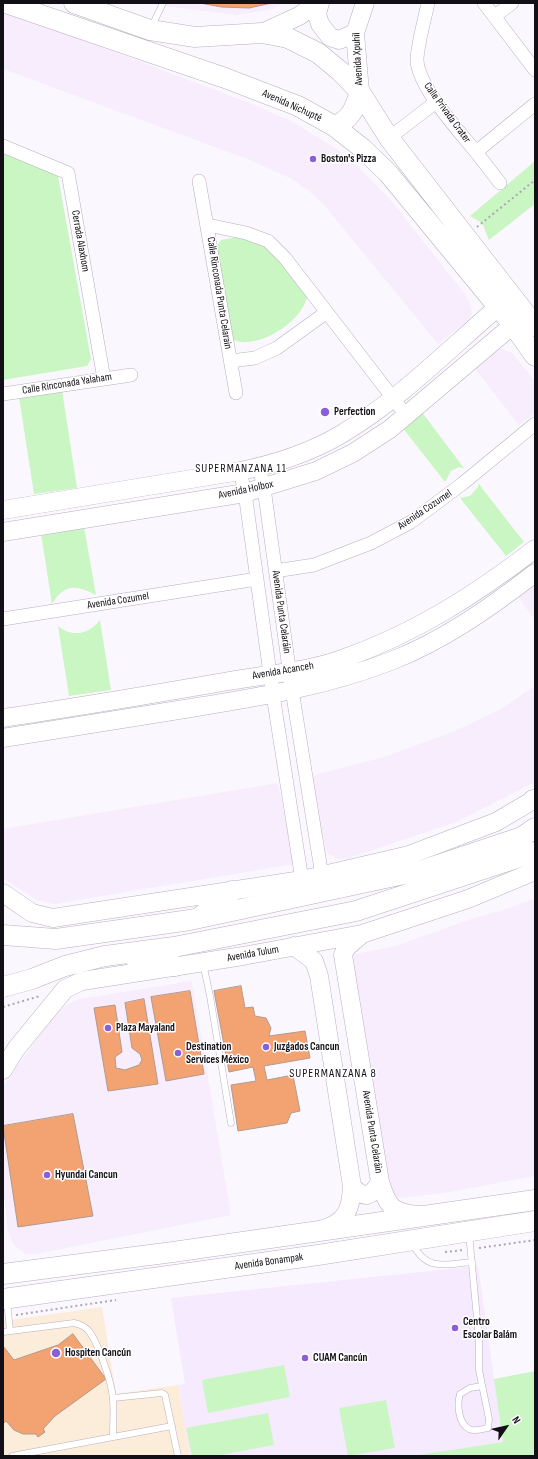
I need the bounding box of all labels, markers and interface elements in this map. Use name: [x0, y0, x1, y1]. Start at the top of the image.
street label: Avenida Xpuhil: [350, 32, 366, 86]
street label: Calle Privada Crater: [421, 80, 473, 146]
street label: Avenida Nichupté: [260, 87, 324, 125]
place label: Boston's Pizza: [321, 152, 376, 166]
marker: Boston's Pizza: [308, 154, 318, 164]
street label: Cerrada Alaxhom: [68, 209, 92, 273]
street label: Calle Rinconada Punta Celarain: [204, 236, 234, 350]
street label: Calle Rinconada Yalaham: [21, 370, 113, 398]
place label: Perfection: [334, 405, 375, 419]
marker: Perfection: [319, 406, 331, 418]
district label: SUPERMANZANA 11: [195, 462, 287, 476]
street label: Avenida Holbox: [217, 478, 275, 502]
street label: Avenida Cozumel: [395, 487, 455, 533]
street label: Avenida Punta Celaráin: [269, 570, 293, 654]
street label: Avenida Cozumel: [86, 590, 150, 612]
street label: Avenida Acanceh: [251, 659, 315, 683]
street label: Avenida Tulum: [226, 943, 280, 965]
place label: Plaza Mayaland: [116, 1021, 175, 1035]
marker: Plaza Mayaland: [103, 1023, 113, 1033]
place label: Destination Services México: [186, 1040, 249, 1066]
place label: Juzgados Cancun: [274, 1040, 339, 1054]
marker: Juzgados Cancun: [261, 1042, 271, 1052]
marker: Destination Services México: [173, 1048, 183, 1058]
district label: SUPERMANZANA 8: [289, 1067, 377, 1081]
street label: Avenida Punta Celaráin: [359, 1090, 385, 1174]
place label: Hyundai Cancun: [55, 1168, 118, 1182]
marker: Hyundai Cancun: [42, 1170, 52, 1180]
street label: Avenida Bonampak: [234, 1251, 304, 1273]
place label: Centro Escolar Balám: [463, 1315, 517, 1341]
marker: Centro Escolar Balám: [450, 1323, 460, 1333]
place label: Hospiten Cancún: [65, 1346, 131, 1360]
marker: Hospiten Cancún: [50, 1347, 62, 1359]
place label: CUAM Cancún: [313, 1351, 367, 1365]
marker: CUAM Cancún: [300, 1353, 310, 1363]
north arrow: [486, 1407, 526, 1447]
text: N: [509, 1414, 523, 1426]

